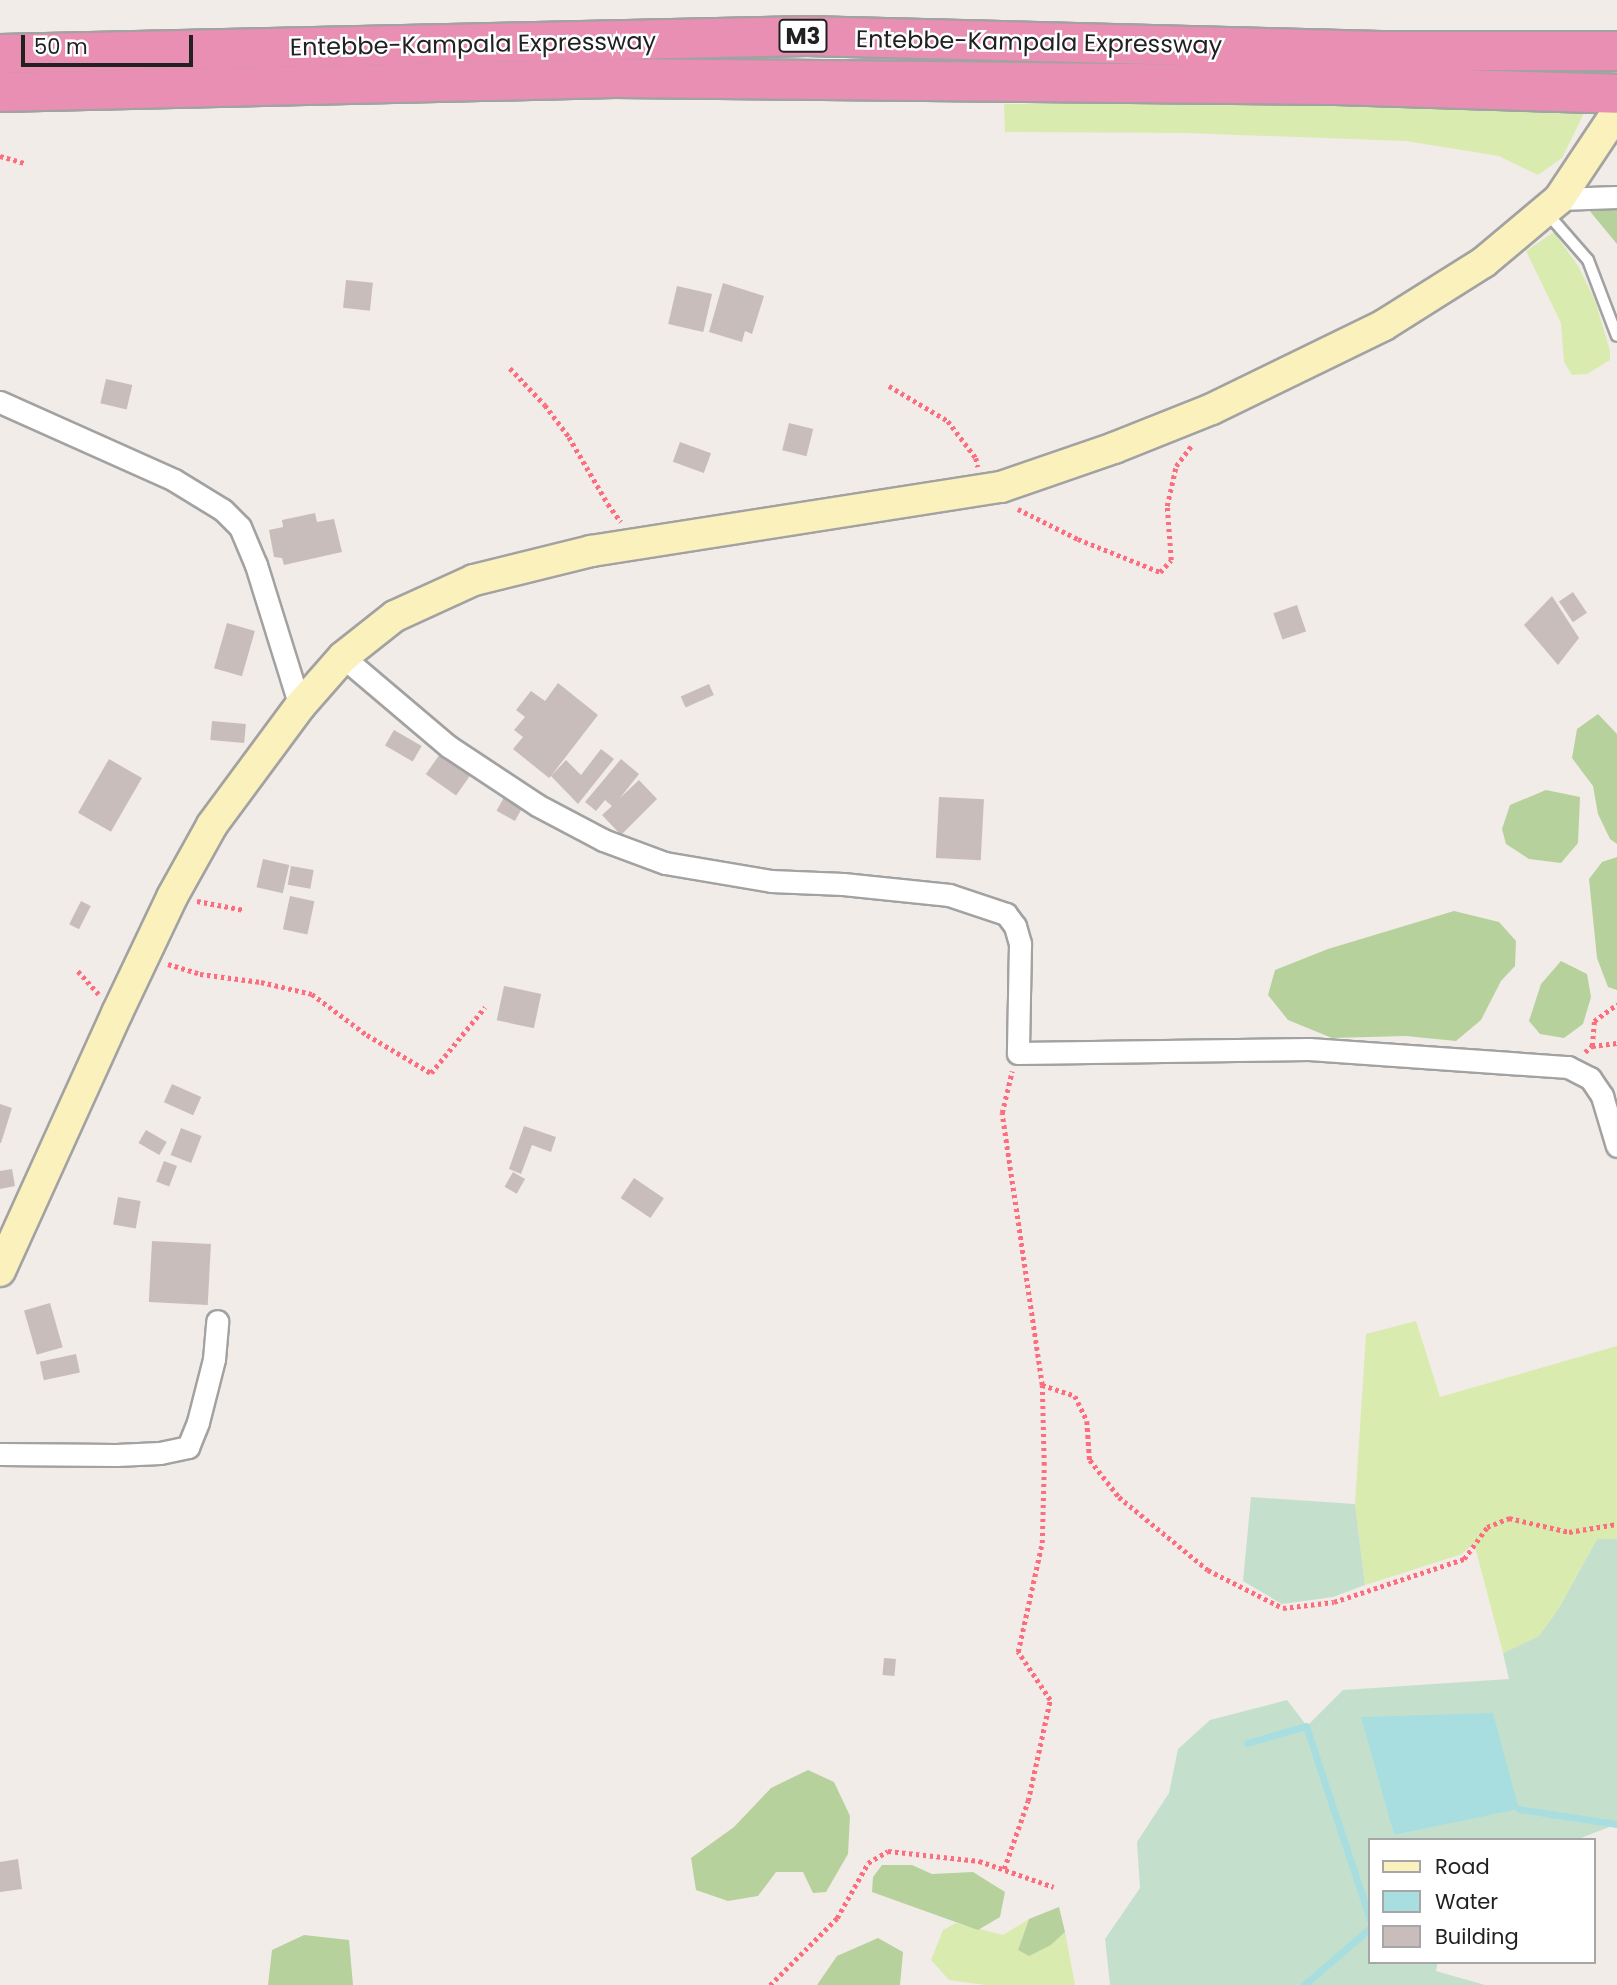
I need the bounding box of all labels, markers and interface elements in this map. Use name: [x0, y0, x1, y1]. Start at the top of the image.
road number: M3: [777, 17, 829, 56]
scale bar: [24, 21, 196, 65]
street label: Entebbe-Kampala Expressway: [856, 24, 1222, 60]
street label: Entebbe-Kampala Expressway: [290, 26, 656, 62]
text: 50 m: [34, 32, 88, 61]
legend: [1368, 1838, 1596, 1964]
text: Road: [1435, 1852, 1490, 1881]
text: Water: [1435, 1887, 1498, 1916]
text: Building: [1435, 1922, 1519, 1951]

